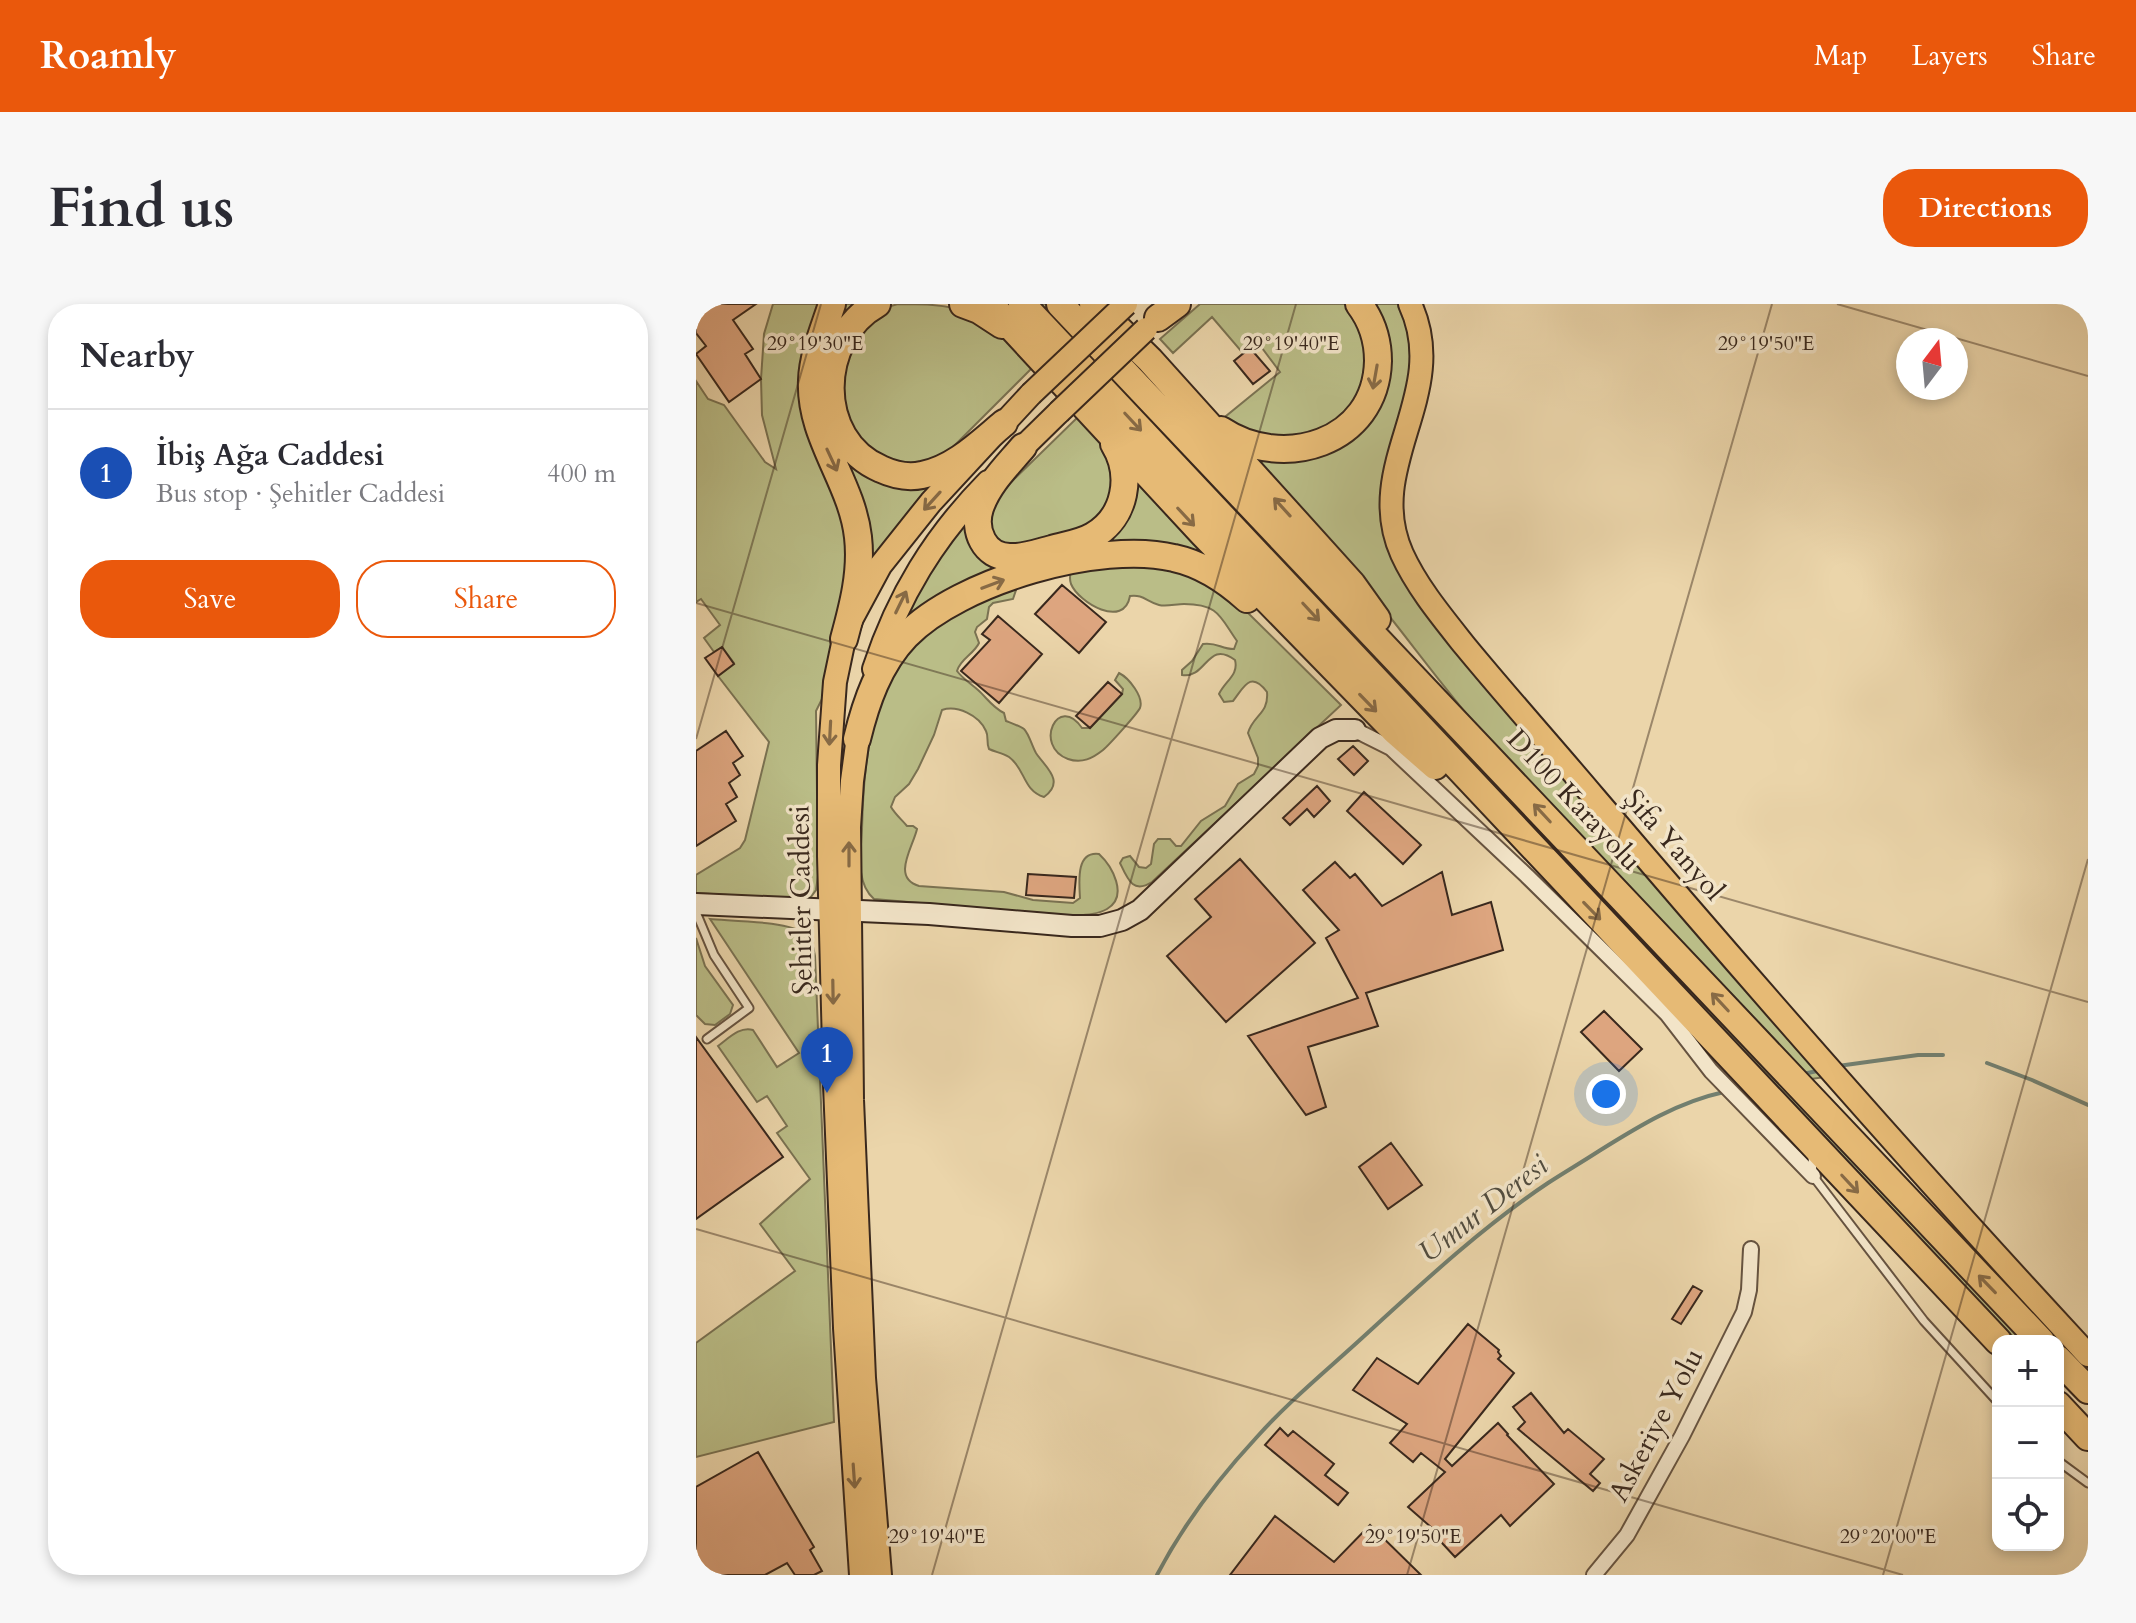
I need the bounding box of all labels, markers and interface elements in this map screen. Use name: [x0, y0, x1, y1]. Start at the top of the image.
text: Roamly: [40, 30, 177, 82]
text: Map: [1814, 37, 1867, 75]
text: Layers: [1911, 37, 1988, 75]
text: Share: [2032, 37, 2096, 75]
button: Directions: [1883, 169, 2088, 247]
text: Find us: [48, 171, 234, 246]
north arrow: [1896, 328, 1968, 400]
text: 29°19'30"E: [767, 330, 863, 357]
text: 29°19'40"E: [1243, 330, 1339, 357]
text: 29°19'50"E: [1718, 330, 1814, 357]
text: Nearby: [80, 333, 195, 379]
one-way arrow: [1367, 364, 1382, 390]
one-way arrow: [1123, 412, 1142, 431]
text: İbiş Ağa Caddesi: [156, 435, 384, 476]
one-way arrow: [825, 447, 840, 471]
text: 1: [99, 456, 113, 491]
text: 400 m: [547, 456, 616, 491]
text: Bus stop · Şehitler Caddesi: [156, 476, 445, 511]
one-way arrow: [924, 490, 942, 510]
one-way arrow: [1274, 497, 1292, 517]
one-way arrow: [1177, 507, 1196, 527]
button: Save: [80, 560, 340, 638]
button: Share: [356, 560, 616, 638]
one-way arrow: [980, 576, 1005, 590]
one-way arrow: [894, 590, 909, 614]
one-way arrow: [1301, 602, 1320, 622]
one-way arrow: [1359, 693, 1378, 713]
one-way arrow: [823, 719, 838, 745]
street label: D100 Karayolu: [1498, 721, 1650, 879]
street label: Şifa Yanyol: [1615, 781, 1733, 909]
one-way arrow: [1533, 804, 1552, 823]
street label: Şehitler Caddesi: [780, 805, 822, 995]
one-way arrow: [841, 841, 857, 868]
one-way arrow: [1583, 901, 1602, 921]
one-way arrow: [826, 978, 841, 1005]
one-way arrow: [1711, 992, 1730, 1012]
pin: 1: [801, 1027, 853, 1093]
your location: [1586, 1074, 1626, 1114]
water label: Umur Deresi: [1410, 1145, 1557, 1273]
one-way arrow: [1840, 1174, 1859, 1194]
one-way arrow: [1979, 1275, 1997, 1295]
map controls: [1992, 1335, 2064, 1551]
button: +: [1992, 1335, 2064, 1407]
street label: Askeriye Yolu: [1600, 1342, 1712, 1508]
button: −: [1992, 1407, 2064, 1479]
one-way arrow: [847, 1462, 862, 1489]
button: locate: [1992, 1479, 2064, 1551]
text: 29°19'40"E: [889, 1523, 985, 1550]
text: 29°19'50"E: [1365, 1523, 1461, 1550]
text: 29°20'00"E: [1840, 1523, 1936, 1550]

